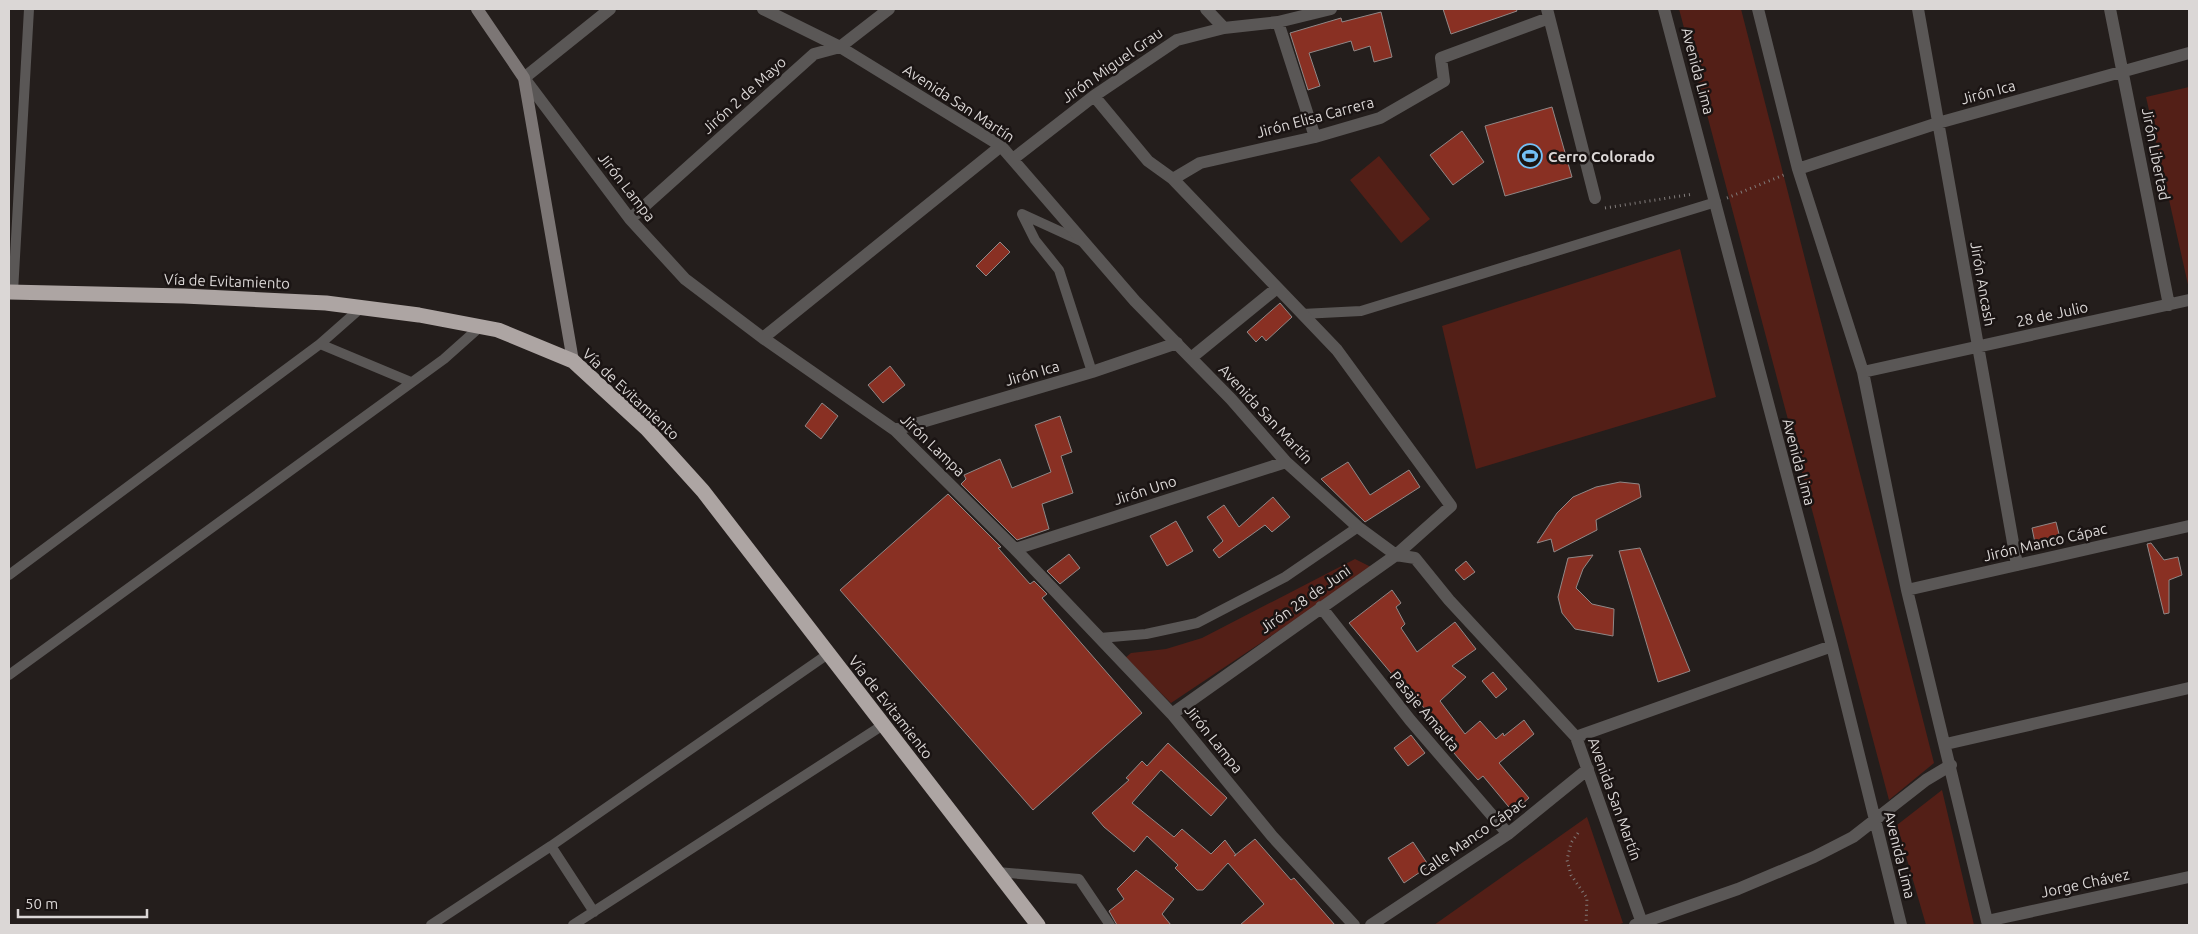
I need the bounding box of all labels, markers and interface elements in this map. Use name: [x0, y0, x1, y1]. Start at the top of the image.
street label: Jirón Miguel Grau: [1058, 24, 1166, 106]
street label: Avenida Lima: [1678, 26, 1718, 116]
street label: Jirón 2 de Mayo: [699, 53, 789, 137]
street label: Avenida San Martín: [900, 61, 1018, 145]
street label: Jirón Ica: [1959, 77, 2017, 107]
street label: Jirón Elisa Carrera: [1254, 93, 1376, 141]
street label: Jirón Libertad: [2139, 106, 2173, 202]
sports icon: Cerro Colorado: [1517, 143, 1543, 169]
place label: Cerro Colorado: [1548, 148, 1655, 165]
street label: Jirón Lampa: [595, 149, 659, 225]
street label: Jirón Ancash: [1967, 240, 1999, 328]
street label: Vía de Evitamiento: [164, 270, 290, 292]
street label: 28 de Julio: [2014, 298, 2090, 330]
street label: Vía de Evitamiento: [579, 345, 683, 443]
street label: Jirón Ica: [1003, 357, 1061, 389]
street label: Avenida San Martín: [1216, 361, 1316, 467]
street label: Jirón Lampa: [898, 410, 968, 480]
street label: Avenida Lima: [1779, 417, 1819, 507]
street label: Jirón Uno: [1111, 472, 1179, 508]
street label: Jirón Manco Cápac: [1982, 520, 2108, 564]
street label: Jirón 28 de Juni: [1257, 561, 1353, 637]
street label: Vía de Evitamiento: [845, 652, 937, 762]
street label: Pasaje Amauta: [1387, 668, 1463, 754]
street label: Jirón Lampa: [1182, 702, 1246, 776]
street label: Avenida San Martín: [1585, 735, 1645, 863]
street label: Calle Manco Cápac: [1416, 794, 1528, 880]
street label: Avenida Lima: [1881, 810, 1919, 900]
street label: Jorge Chávez: [2039, 865, 2131, 901]
scale bar: [18, 886, 146, 918]
text: 50 m: [25, 895, 58, 912]

